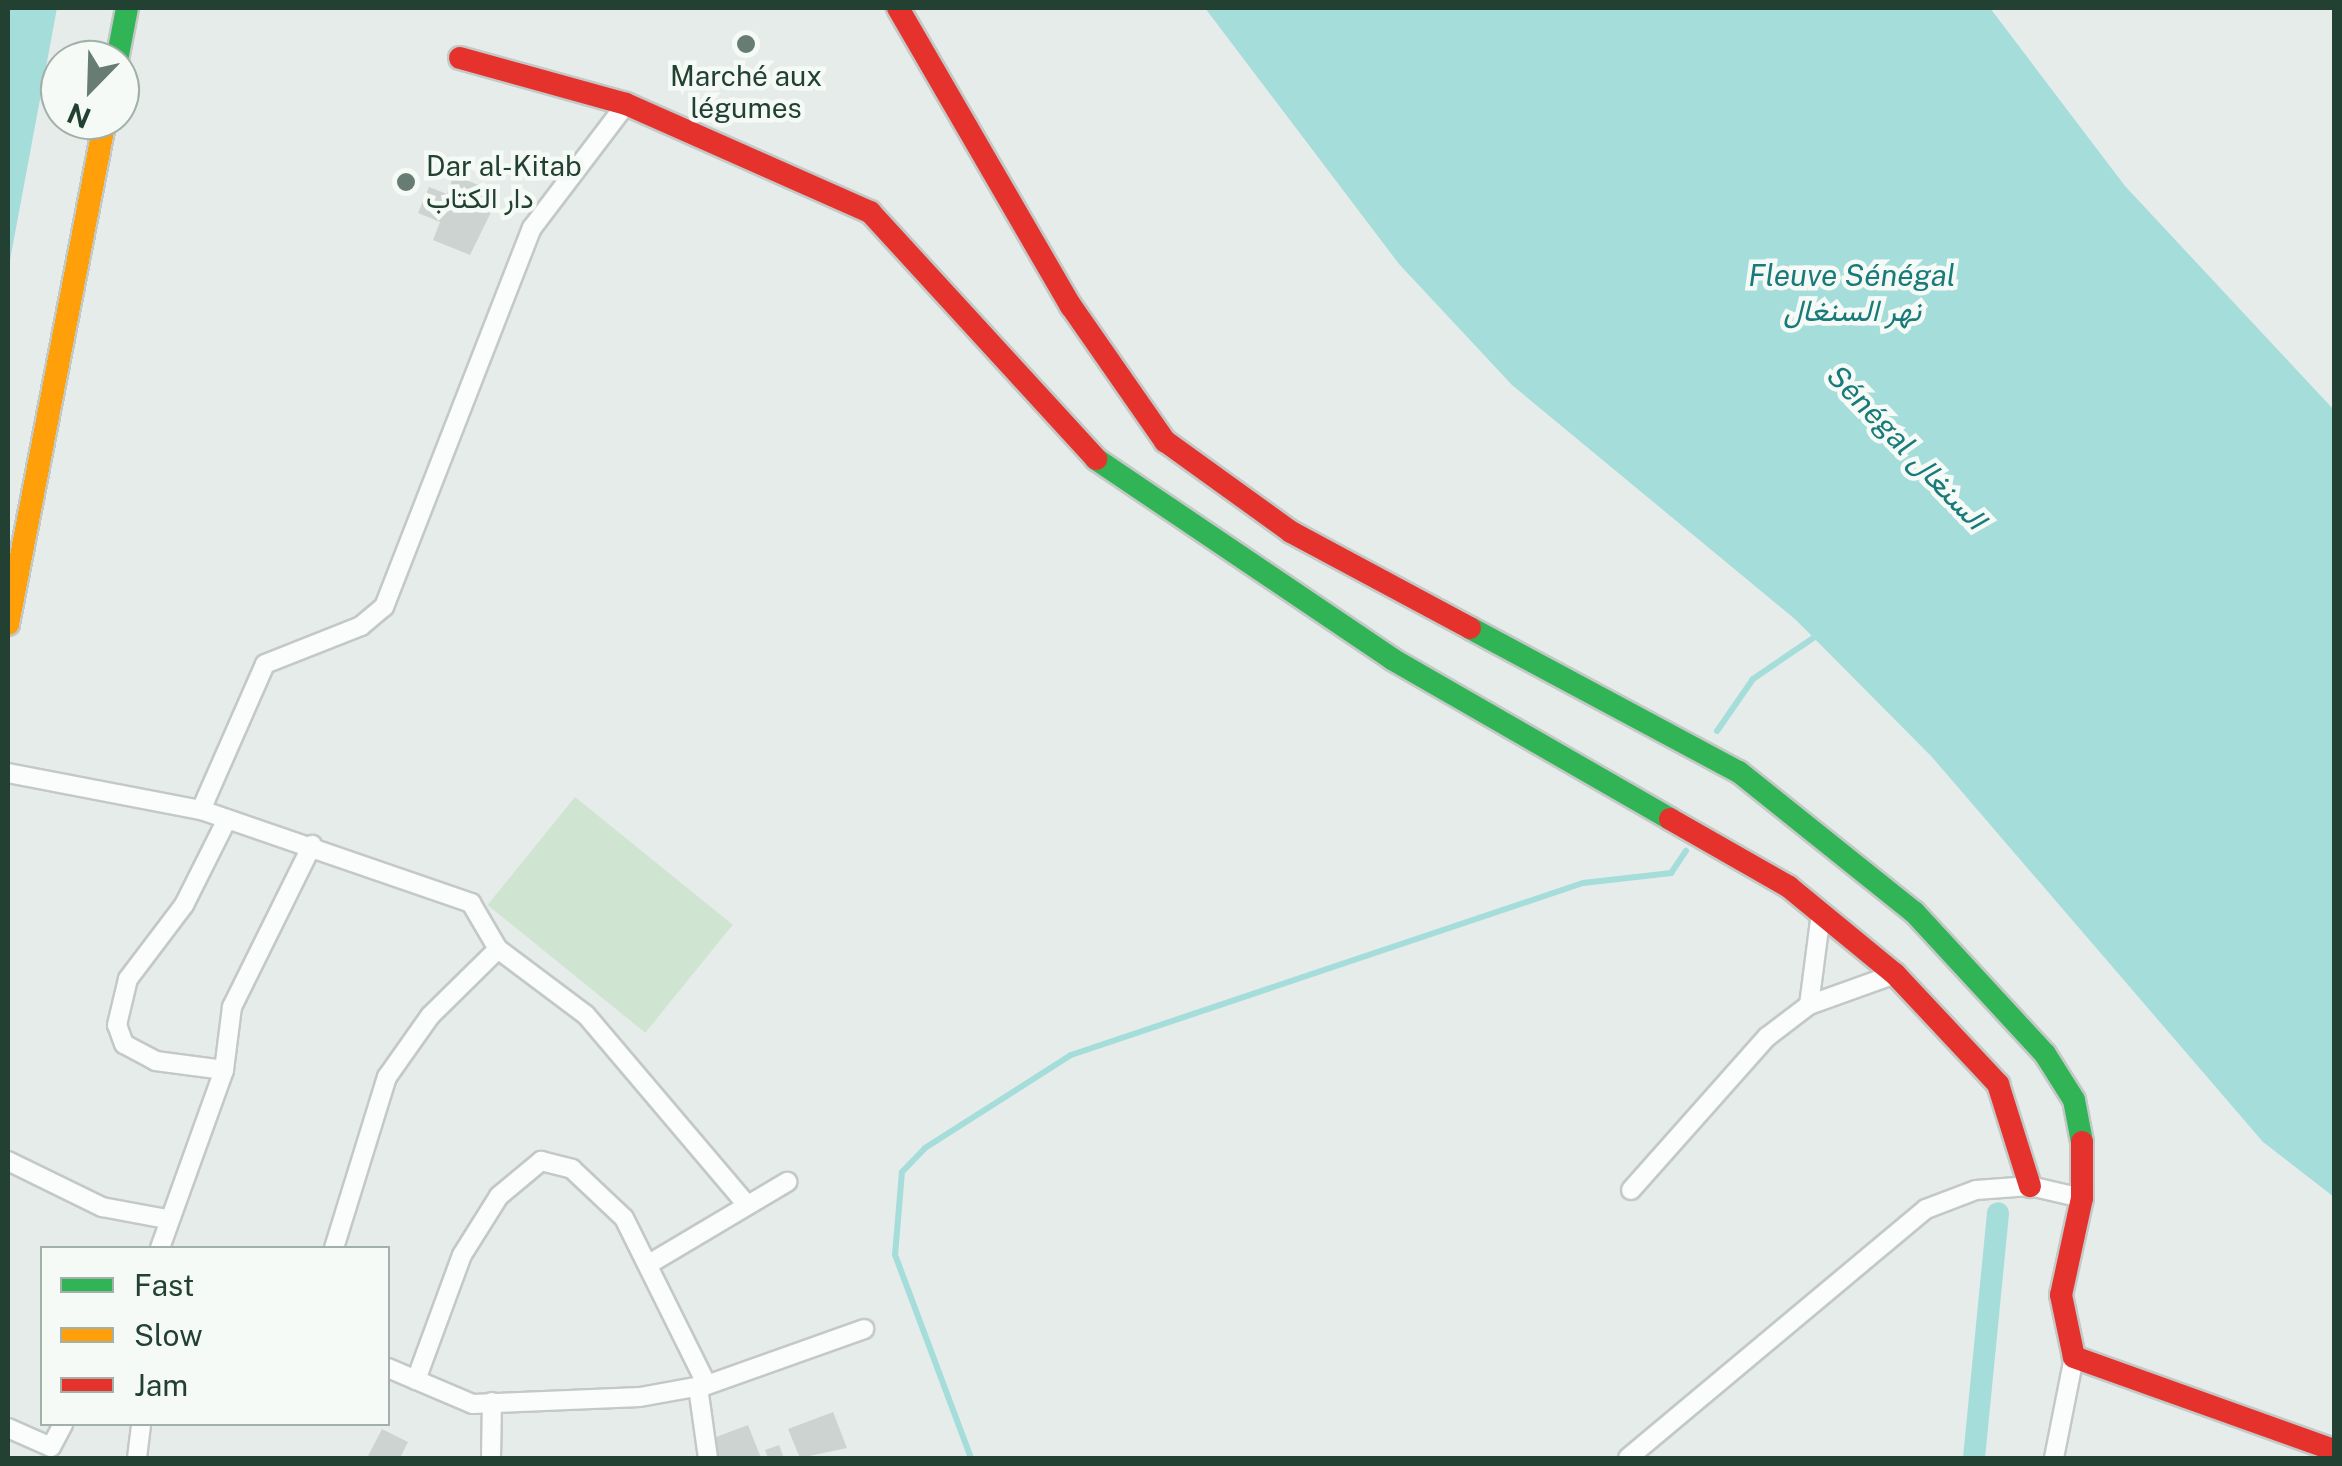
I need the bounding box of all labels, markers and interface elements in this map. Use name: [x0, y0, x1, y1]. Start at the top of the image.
marker: Marché aux légumes: [735, 33, 757, 55]
north arrow: [40, 40, 140, 140]
place label: Marché aux légumes: [670, 59, 822, 125]
text: N: [62, 97, 95, 136]
place label: Dar al-Kitab دار الكتاب: [426, 149, 582, 215]
marker: Dar al-Kitab دار الكتاب: [395, 171, 417, 193]
water label: Fleuve Sénégal نهر السنغال: [1748, 257, 1956, 328]
water label: Sénégal السنغال: [1820, 358, 1994, 536]
legend: [40, 1246, 390, 1426]
text: Fast: [134, 1267, 194, 1303]
text: Slow: [134, 1317, 203, 1353]
text: Jam: [134, 1367, 188, 1403]

